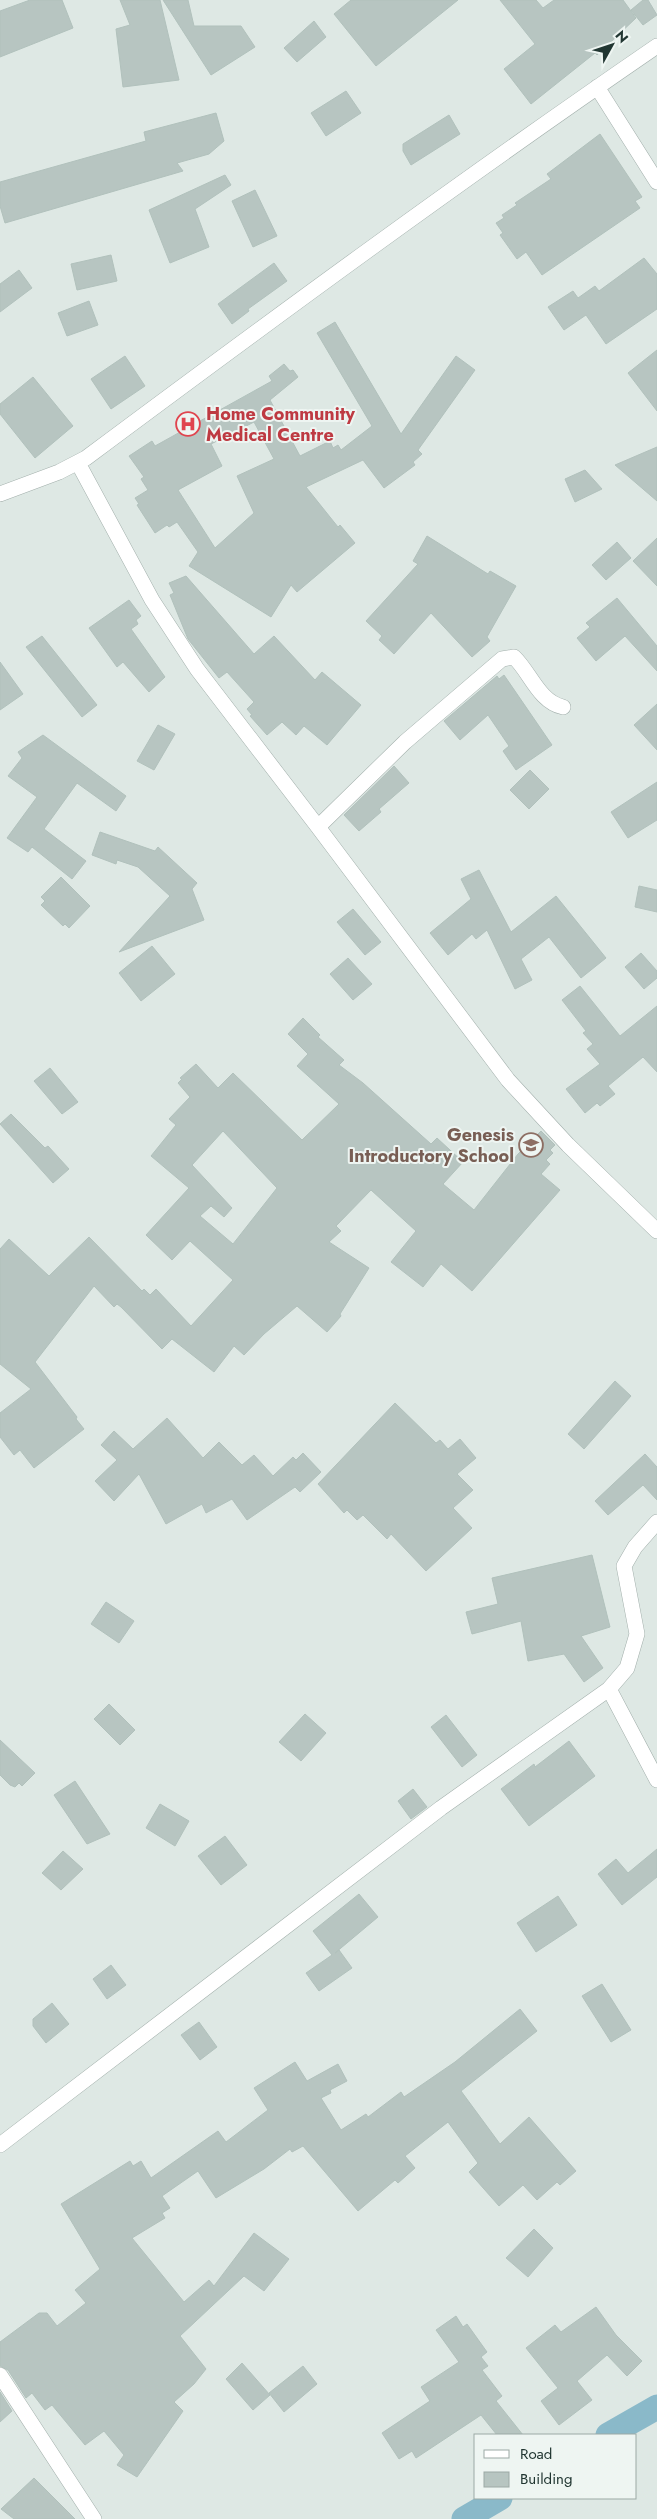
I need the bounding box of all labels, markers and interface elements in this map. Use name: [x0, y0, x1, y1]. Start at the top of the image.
north arrow: [587, 20, 637, 70]
text: N: [611, 26, 633, 47]
place label: Home Community Medical Centre: [206, 401, 355, 448]
hospital icon: Home Community Medical Centre: [175, 411, 201, 437]
place label: Genesis Introductory School: [349, 1122, 514, 1169]
school or university icon: Genesis Introductory School: [518, 1132, 544, 1158]
legend: [474, 2434, 637, 2499]
text: Road: [520, 2443, 552, 2465]
text: Building: [520, 2468, 572, 2490]

